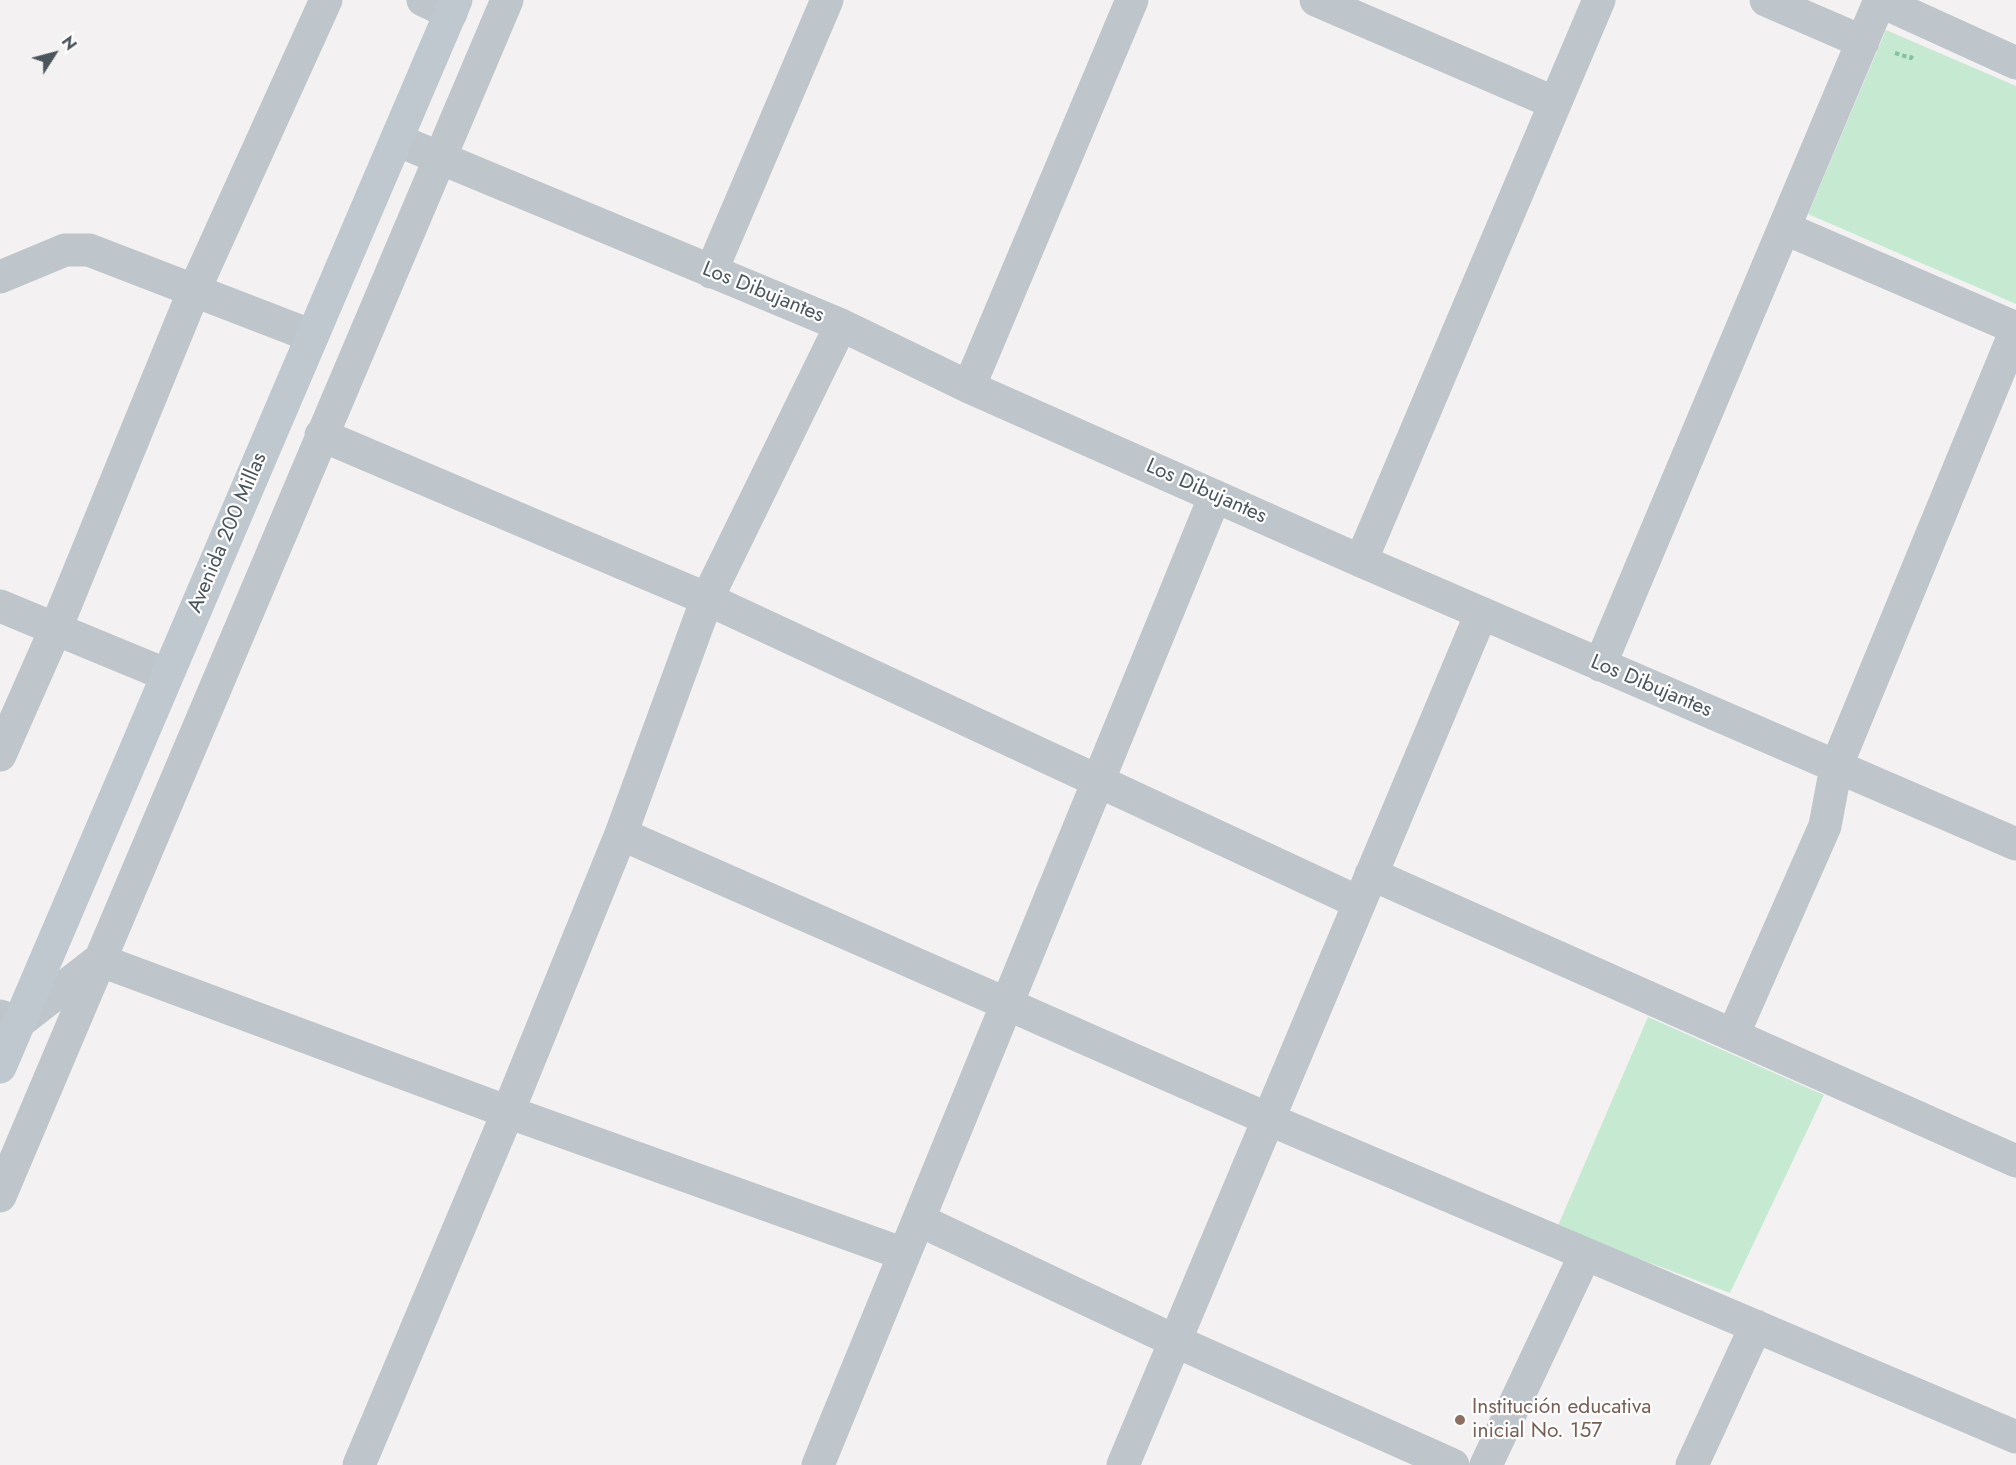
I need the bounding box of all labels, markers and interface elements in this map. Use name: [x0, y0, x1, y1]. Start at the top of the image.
north arrow: [24, 24, 84, 84]
text: N: [56, 31, 82, 55]
street label: Los Dibujantes: [698, 257, 828, 329]
street label: Avenida 200 Millas: [183, 449, 273, 617]
street label: Los Dibujantes: [1142, 454, 1270, 530]
street label: Los Dibujantes: [1587, 650, 1715, 724]
place label: Institución educativa inicial No. 157: [1472, 1395, 1651, 1445]
marker: Institución educativa inicial No. 157: [1453, 1413, 1467, 1427]

